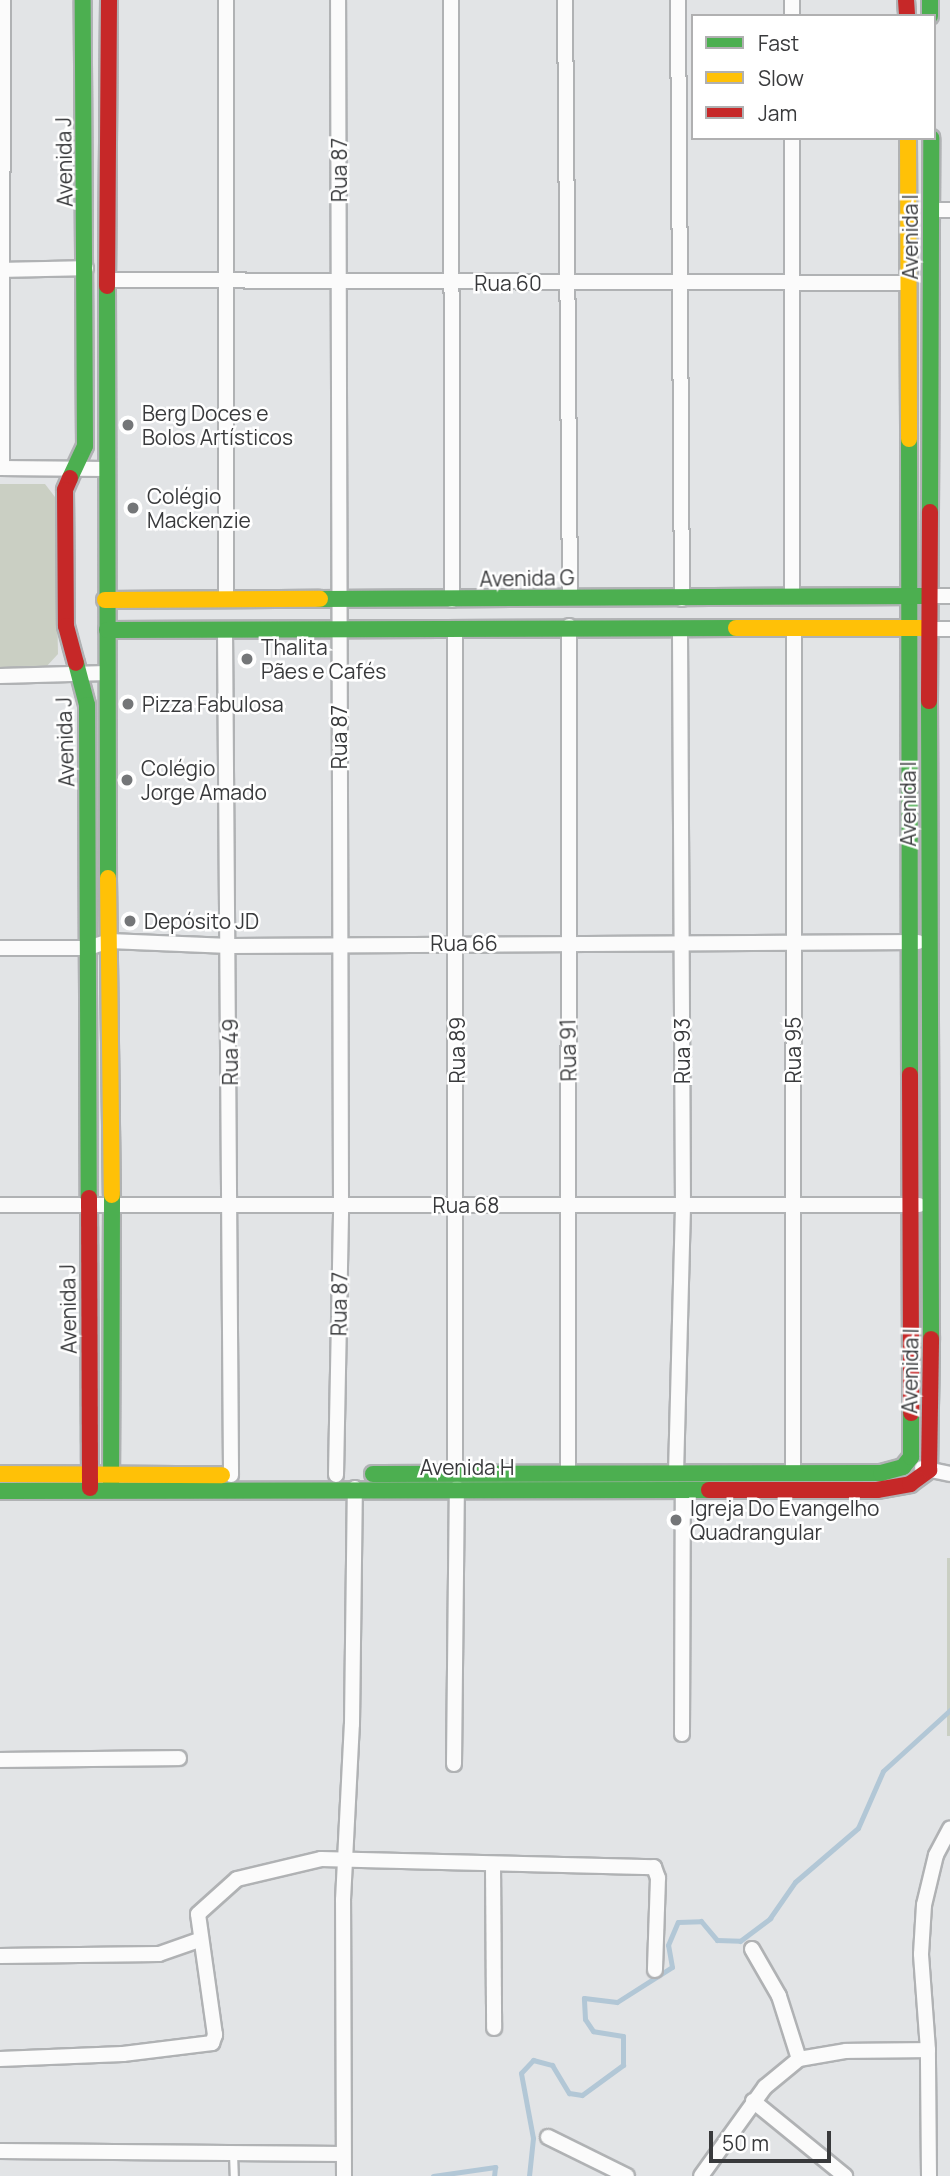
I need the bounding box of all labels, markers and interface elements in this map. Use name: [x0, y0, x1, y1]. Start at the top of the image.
legend: [691, 14, 936, 140]
text: Fast: [758, 29, 799, 57]
text: Slow: [758, 64, 804, 92]
text: Jam: [758, 99, 797, 127]
street label: Avenida J: [51, 117, 77, 207]
street label: Rua 87: [326, 138, 352, 202]
street label: Avenida I: [897, 194, 923, 280]
street label: Rua 60: [474, 270, 542, 296]
place label: Berg Doces e Bolos Artísticos: [142, 400, 293, 450]
marker: Berg Doces e Bolos Artísticos: [120, 417, 136, 433]
place label: Colégio Mackenzie: [147, 483, 251, 533]
marker: Colégio Mackenzie: [125, 500, 141, 516]
street label: Avenida G: [479, 565, 575, 591]
place label: Thalita Pães e Cafés: [261, 634, 386, 684]
marker: Thalita Pães e Cafés: [239, 651, 255, 667]
place label: Pizza Fabulosa: [142, 691, 284, 717]
marker: Pizza Fabulosa: [120, 696, 136, 712]
street label: Avenida J: [51, 697, 79, 787]
street label: Rua 87: [326, 705, 352, 769]
place label: Colégio Jorge Amado: [141, 755, 267, 805]
street label: Avenida I: [895, 761, 921, 847]
marker: Colégio Jorge Amado: [119, 772, 135, 788]
place label: Depósito JD: [144, 908, 259, 934]
marker: Depósito JD: [122, 913, 138, 929]
street label: Rua 66: [430, 930, 498, 956]
street label: Rua 89: [444, 1017, 470, 1083]
street label: Rua 95: [780, 1017, 806, 1083]
street label: Rua 91: [555, 1018, 581, 1082]
street label: Rua 93: [669, 1018, 695, 1084]
street label: Rua 49: [217, 1019, 243, 1085]
street label: Rua 68: [433, 1192, 499, 1218]
street label: Avenida J: [55, 1264, 81, 1354]
street label: Rua 87: [326, 1272, 352, 1336]
street label: Avenida I: [897, 1328, 923, 1414]
street label: Avenida H: [420, 1454, 514, 1480]
place label: Igreja Do Evangelho Quadrangular: [690, 1495, 879, 1545]
marker: Igreja Do Evangelho Quadrangular: [668, 1512, 684, 1528]
scale bar: [712, 2116, 834, 2160]
text: 50 m: [722, 2129, 769, 2157]

